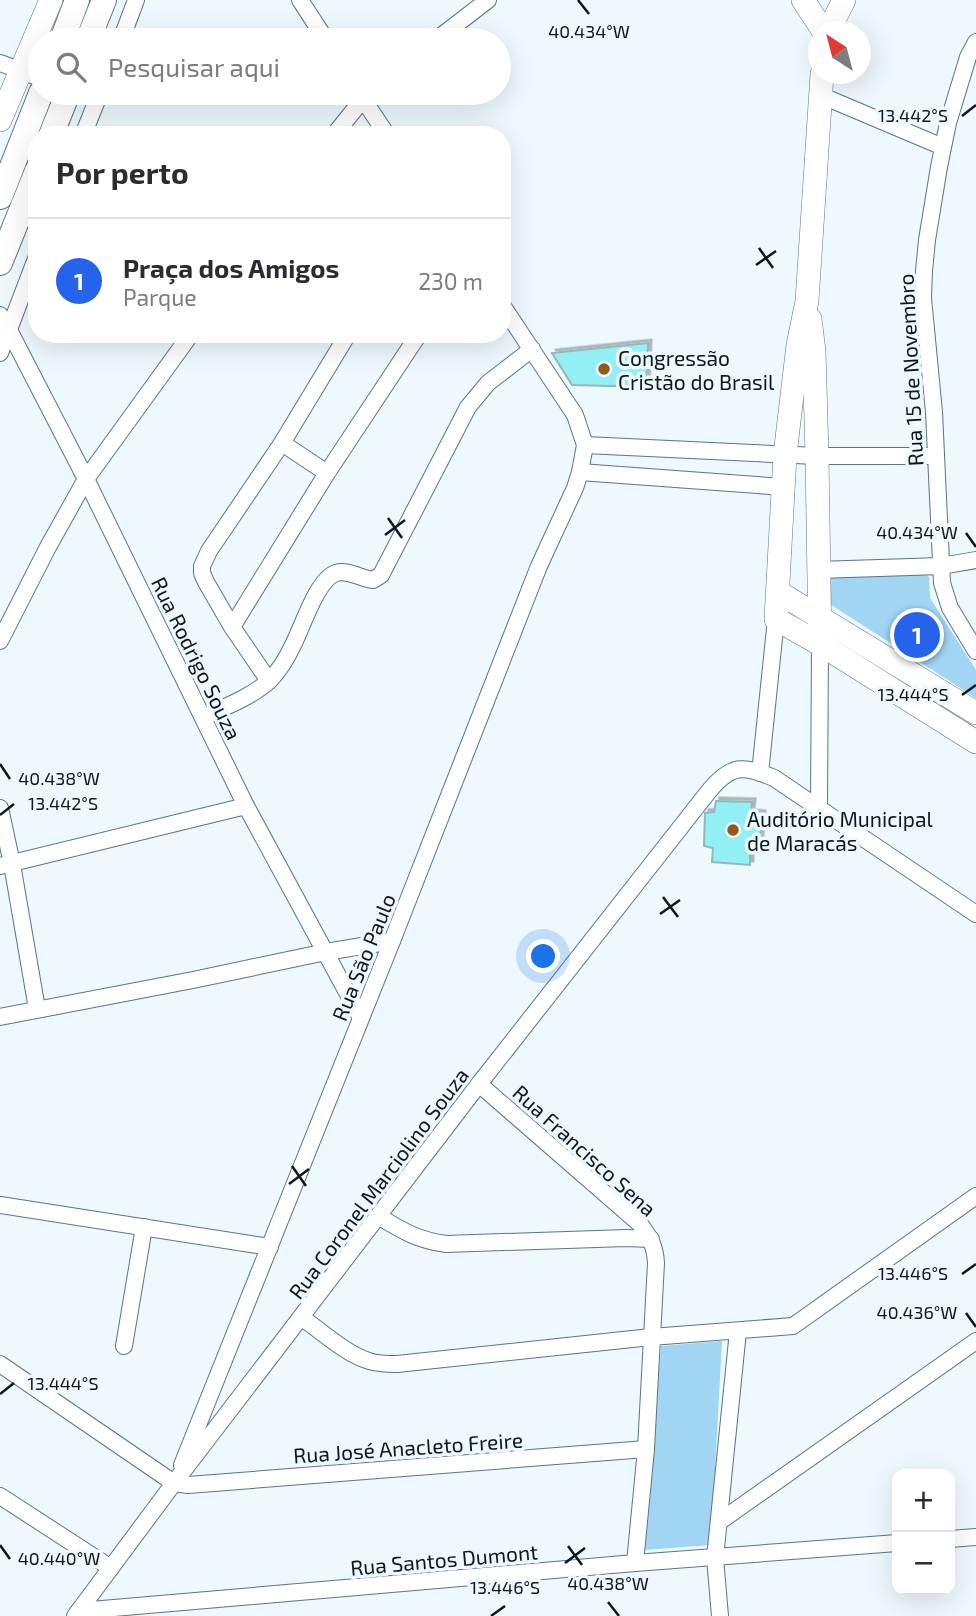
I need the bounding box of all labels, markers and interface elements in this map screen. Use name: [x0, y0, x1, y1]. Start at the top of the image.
text: 40.434°W: [548, 20, 630, 42]
north arrow: [808, 21, 871, 84]
search box: [28, 28, 511, 105]
icon: search: [52, 48, 90, 86]
text: Pesquisar aqui: [108, 51, 280, 82]
text: 13.442°S: [878, 104, 948, 126]
text: Por perto: [56, 154, 189, 190]
text: Praça dos Amigos: [123, 252, 339, 283]
text: 1: [74, 267, 84, 295]
text: 230 m: [418, 267, 483, 295]
street label: Rua 15 de Novembro: [892, 273, 928, 467]
text: Parque: [123, 283, 197, 311]
place label: Congressão Cristão do Brasil: [618, 345, 775, 394]
marker: Congressão Cristão do Brasil: [596, 361, 612, 377]
text: 40.434°W: [876, 521, 958, 543]
street label: Rua Rodrigo Souza: [147, 573, 247, 743]
pin: 1: [894, 609, 940, 661]
text: 13.444°S: [878, 683, 948, 705]
text: 40.438°W: [18, 767, 100, 789]
text: 13.442°S: [28, 792, 98, 814]
place label: Auditório Municipal de Maracás: [747, 806, 933, 855]
marker: Auditório Municipal de Maracás: [725, 822, 741, 838]
street label: Rua São Paulo: [326, 890, 400, 1024]
your location: [526, 939, 560, 973]
street label: Rua Coronel Marciolino Souza: [283, 1063, 473, 1303]
street label: Rua Francisco Sena: [508, 1079, 662, 1221]
text: 13.446°S: [878, 1262, 948, 1284]
text: 40.436°W: [877, 1301, 957, 1323]
text: 13.444°S: [28, 1372, 98, 1394]
street label: Rua José Anacleto Freire: [292, 1427, 524, 1467]
map controls: [892, 1469, 955, 1595]
button: +: [892, 1469, 955, 1532]
button: −: [892, 1532, 955, 1595]
street label: Rua Santos Dumont: [349, 1538, 539, 1580]
text: 40.440°W: [18, 1547, 100, 1569]
text: 40.438°W: [567, 1572, 649, 1594]
text: 13.446°S: [470, 1576, 540, 1598]

